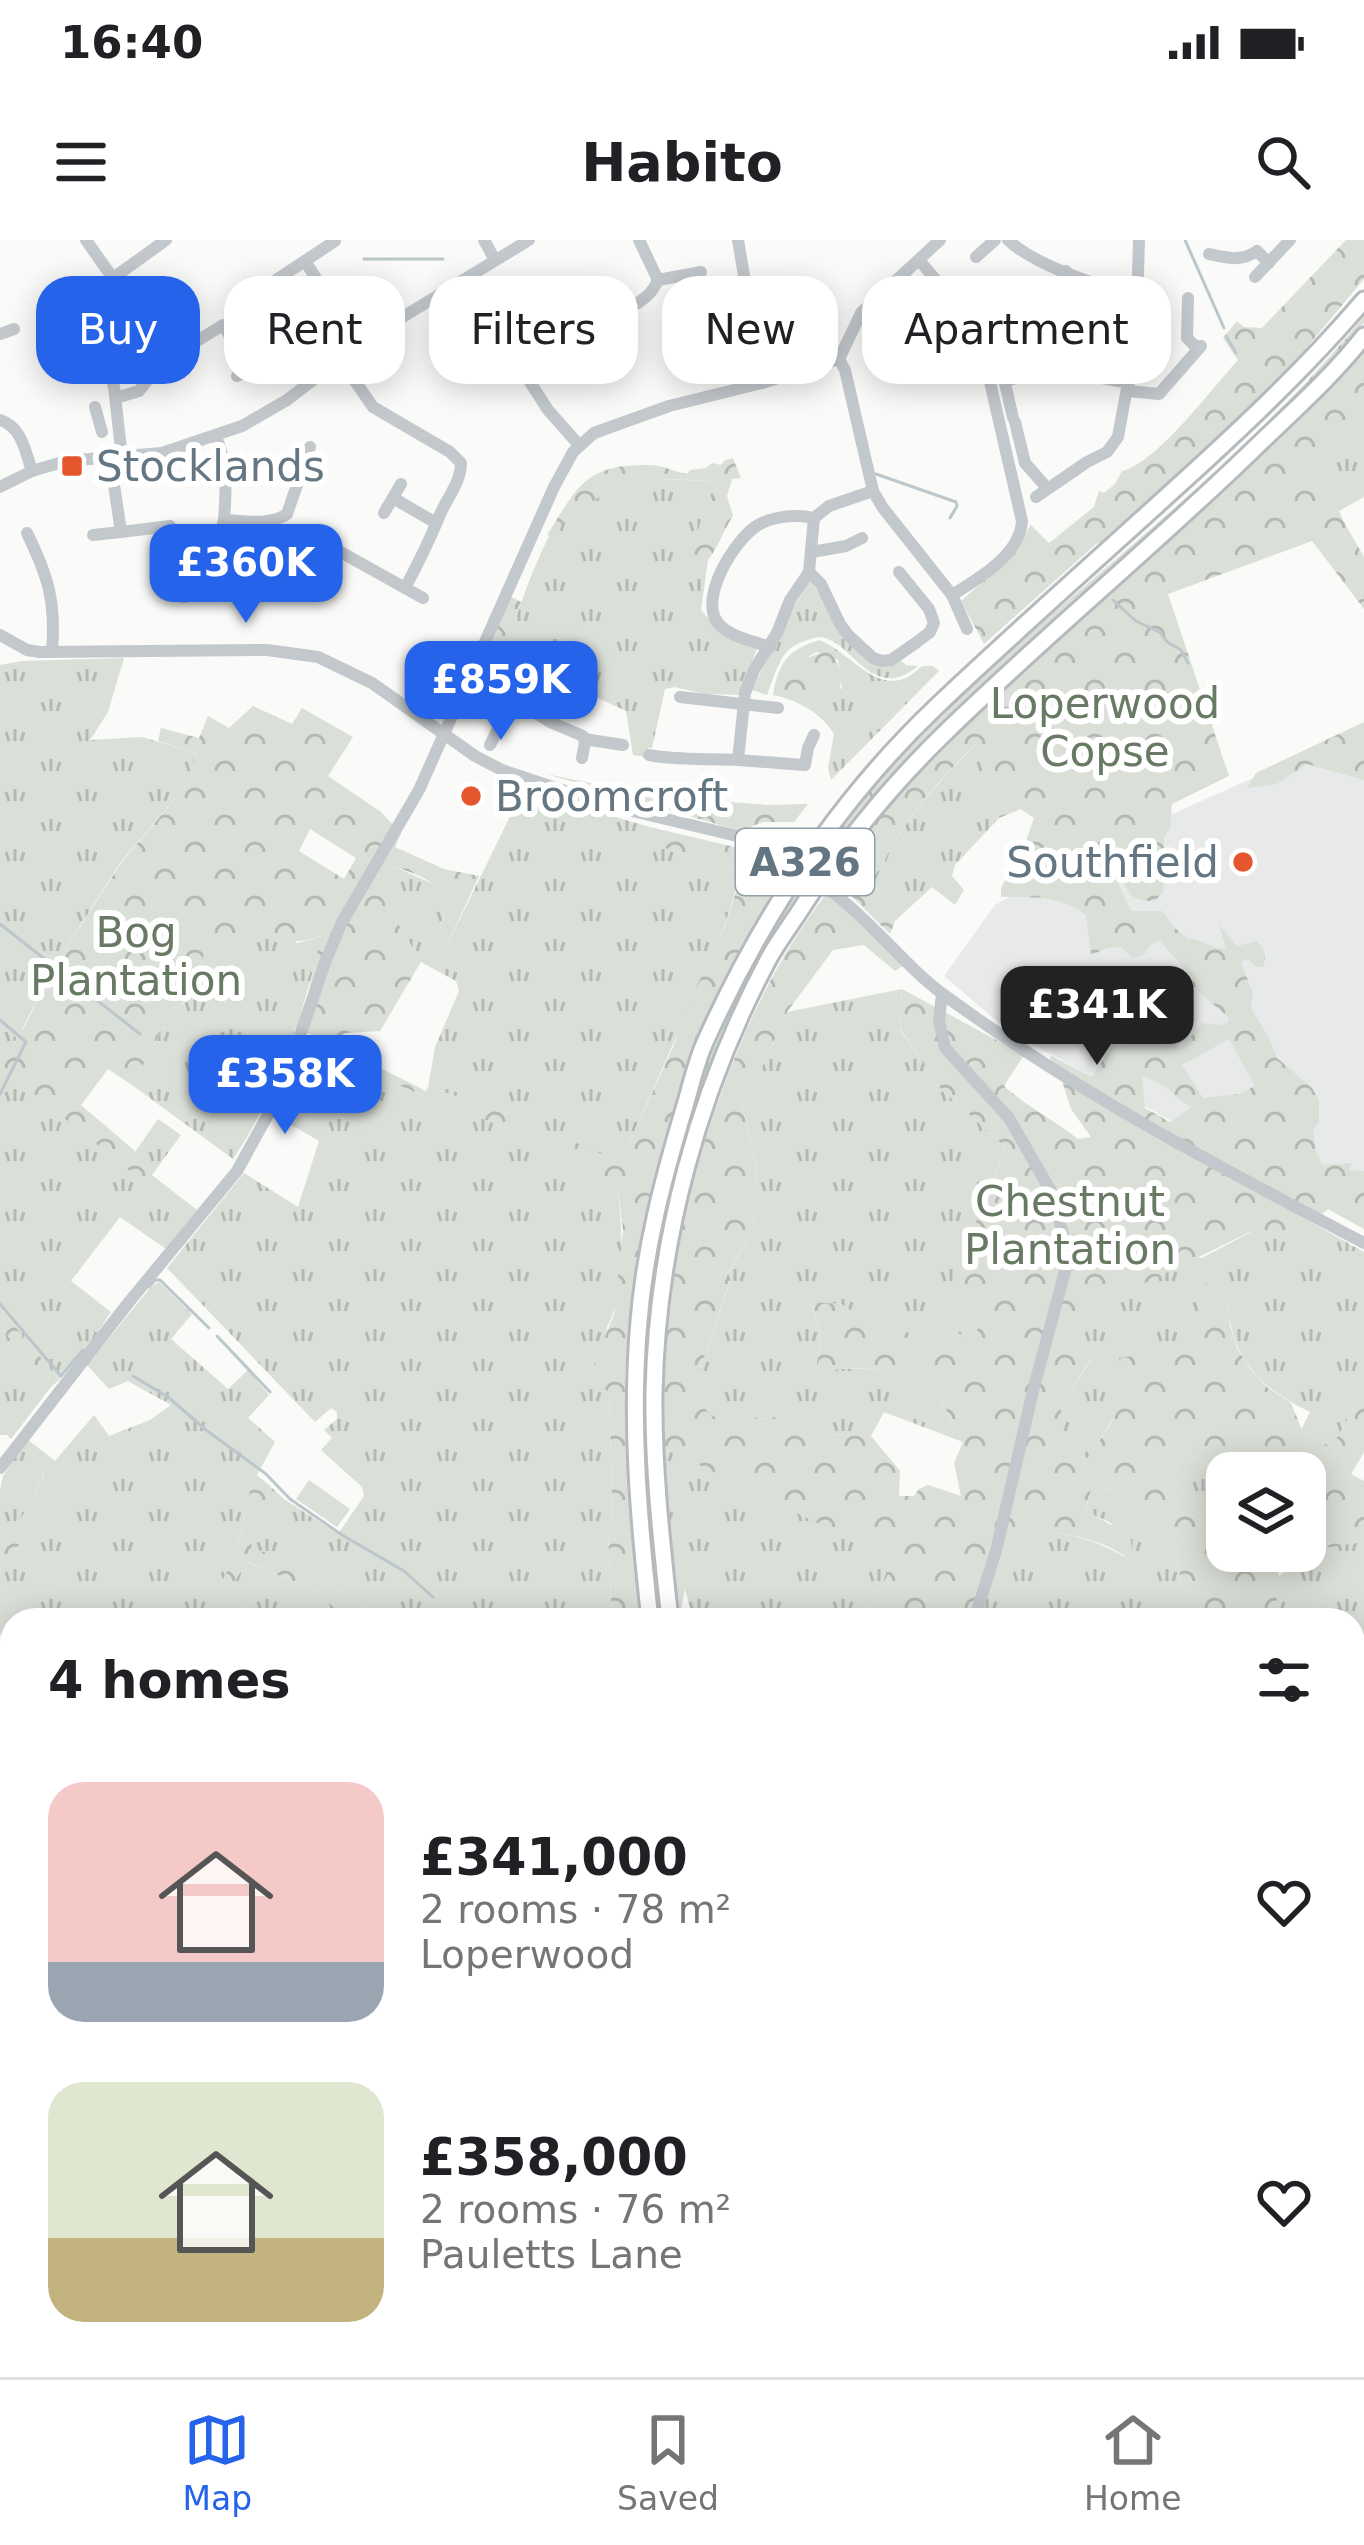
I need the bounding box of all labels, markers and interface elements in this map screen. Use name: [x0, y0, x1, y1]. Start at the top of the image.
text: 16:40: [60, 16, 203, 69]
icon: menu: [48, 129, 114, 195]
icon: search: [1250, 129, 1316, 195]
text: Habito: [581, 131, 783, 194]
chip: Buy: [36, 276, 200, 384]
chip: Rent: [224, 276, 405, 384]
chip: Filters: [429, 276, 638, 384]
chip: New: [662, 276, 838, 384]
chip: Apartment: [862, 276, 1171, 384]
place label: Stocklands: [96, 442, 325, 491]
marker: Stocklands: [59, 453, 85, 479]
pin: £360K: [162, 524, 330, 626]
text: £360K: [177, 540, 315, 585]
pin: £859K: [417, 641, 585, 743]
text: £859K: [432, 657, 570, 702]
park label: Loperwood Copse: [990, 679, 1220, 776]
place label: Broomcroft: [495, 772, 728, 821]
marker: Broomcroft: [458, 783, 484, 809]
road number: A326: [736, 829, 874, 895]
place label: Southfield: [1006, 838, 1219, 887]
marker: Southfield: [1230, 849, 1256, 875]
park label: Bog Plantation: [30, 908, 242, 1005]
pin: £341K: [1013, 966, 1181, 1068]
text: £341K: [1028, 982, 1166, 1027]
pin: £358K: [201, 1035, 369, 1137]
text: £358K: [216, 1051, 354, 1096]
park label: Chestnut Plantation: [964, 1177, 1176, 1274]
map controls: [1206, 1452, 1326, 1572]
button: layers: [1206, 1452, 1326, 1572]
icon: filters: [1251, 1647, 1317, 1713]
text: 4 homes: [48, 1651, 291, 1710]
text: £341,000: [420, 1828, 688, 1887]
icon: home: [144, 1830, 288, 1974]
icon: heart: [1251, 1869, 1317, 1935]
text: 2 rooms · 78 m²: [420, 1887, 731, 1932]
text: Loperwood: [420, 1932, 634, 1977]
text: £358,000: [420, 2128, 688, 2187]
icon: home: [144, 2130, 288, 2274]
icon: heart: [1251, 2169, 1317, 2235]
text: 2 rooms · 76 m²: [420, 2187, 731, 2232]
text: Pauletts Lane: [420, 2232, 683, 2277]
tab: Map: [182, 2407, 252, 2518]
tab: Saved: [617, 2407, 719, 2518]
tab: Home: [1084, 2407, 1181, 2518]

